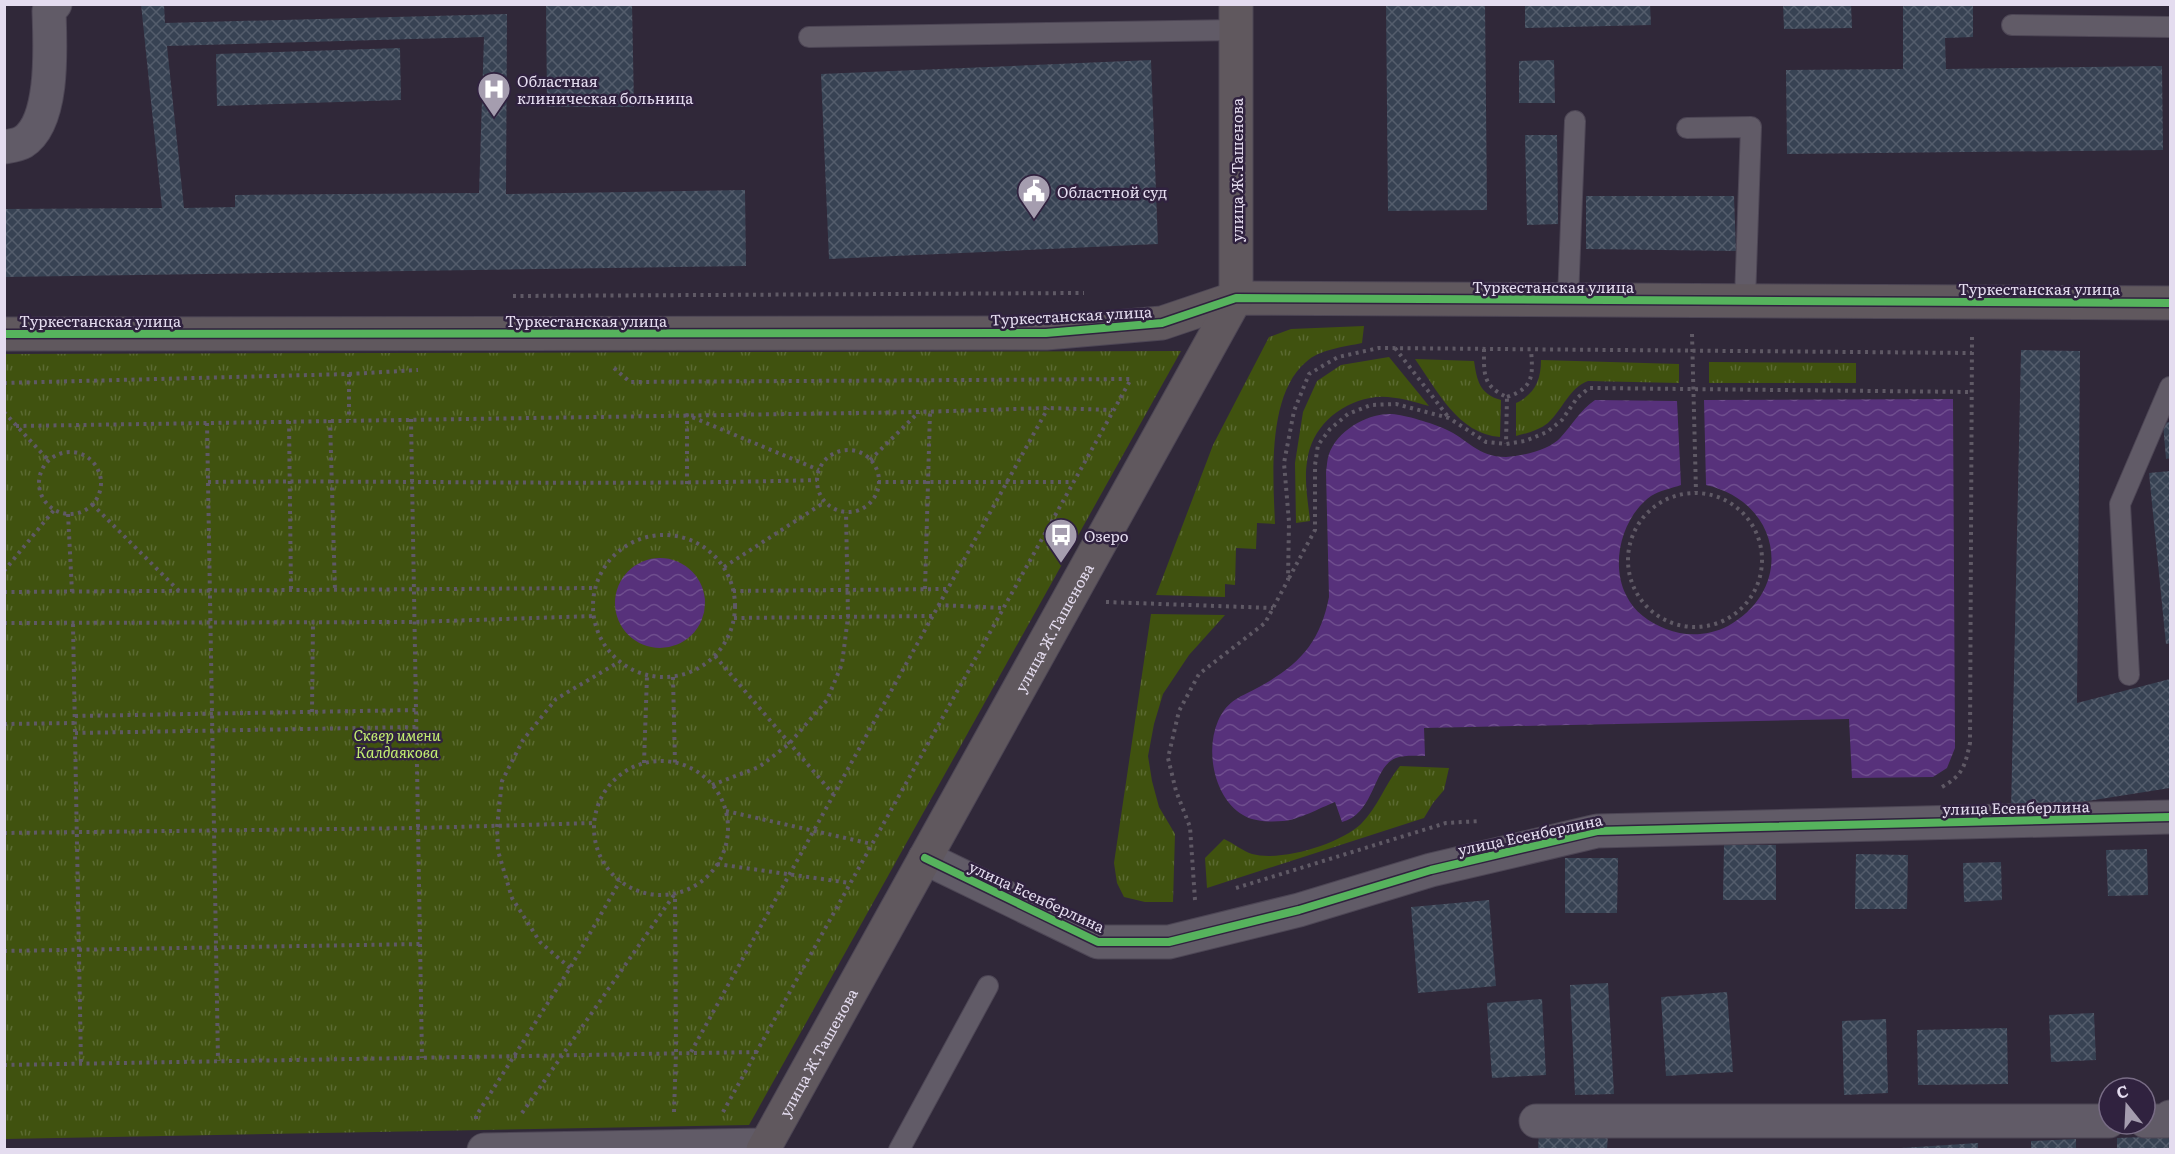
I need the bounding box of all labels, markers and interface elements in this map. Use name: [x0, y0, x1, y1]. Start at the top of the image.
place label: Областная клиническая больница: [517, 69, 694, 109]
hospital icon: Областная клиническая больница: [476, 71, 512, 118]
street label: улица Ж.Ташенова: [1225, 97, 1248, 242]
public building icon: Областной суд: [1016, 173, 1052, 220]
place label: Областной суд: [1057, 180, 1167, 203]
street label: Туркестанская улица: [1472, 275, 1635, 298]
street label: Туркестанская улица: [1958, 277, 2121, 300]
street label: Туркестанская улица: [989, 299, 1153, 331]
street label: Туркестанская улица: [19, 309, 182, 332]
street label: Туркестанская улица: [505, 309, 668, 332]
bus stop icon: Озеро: [1043, 517, 1079, 564]
place label: Озеро: [1084, 524, 1129, 547]
street label: улица Ж.Ташенова: [1008, 558, 1099, 696]
park label: Сквер имени Калдаякова: [353, 723, 441, 763]
street label: улица Есенберлина: [1942, 794, 2091, 820]
street label: улица Есенберлина: [1456, 807, 1605, 861]
street label: улица Есенберлина: [965, 854, 1109, 938]
street label: улица Ж.Ташенова: [772, 983, 863, 1121]
north arrow: [2097, 1076, 2157, 1136]
text: С: [2113, 1078, 2131, 1104]

